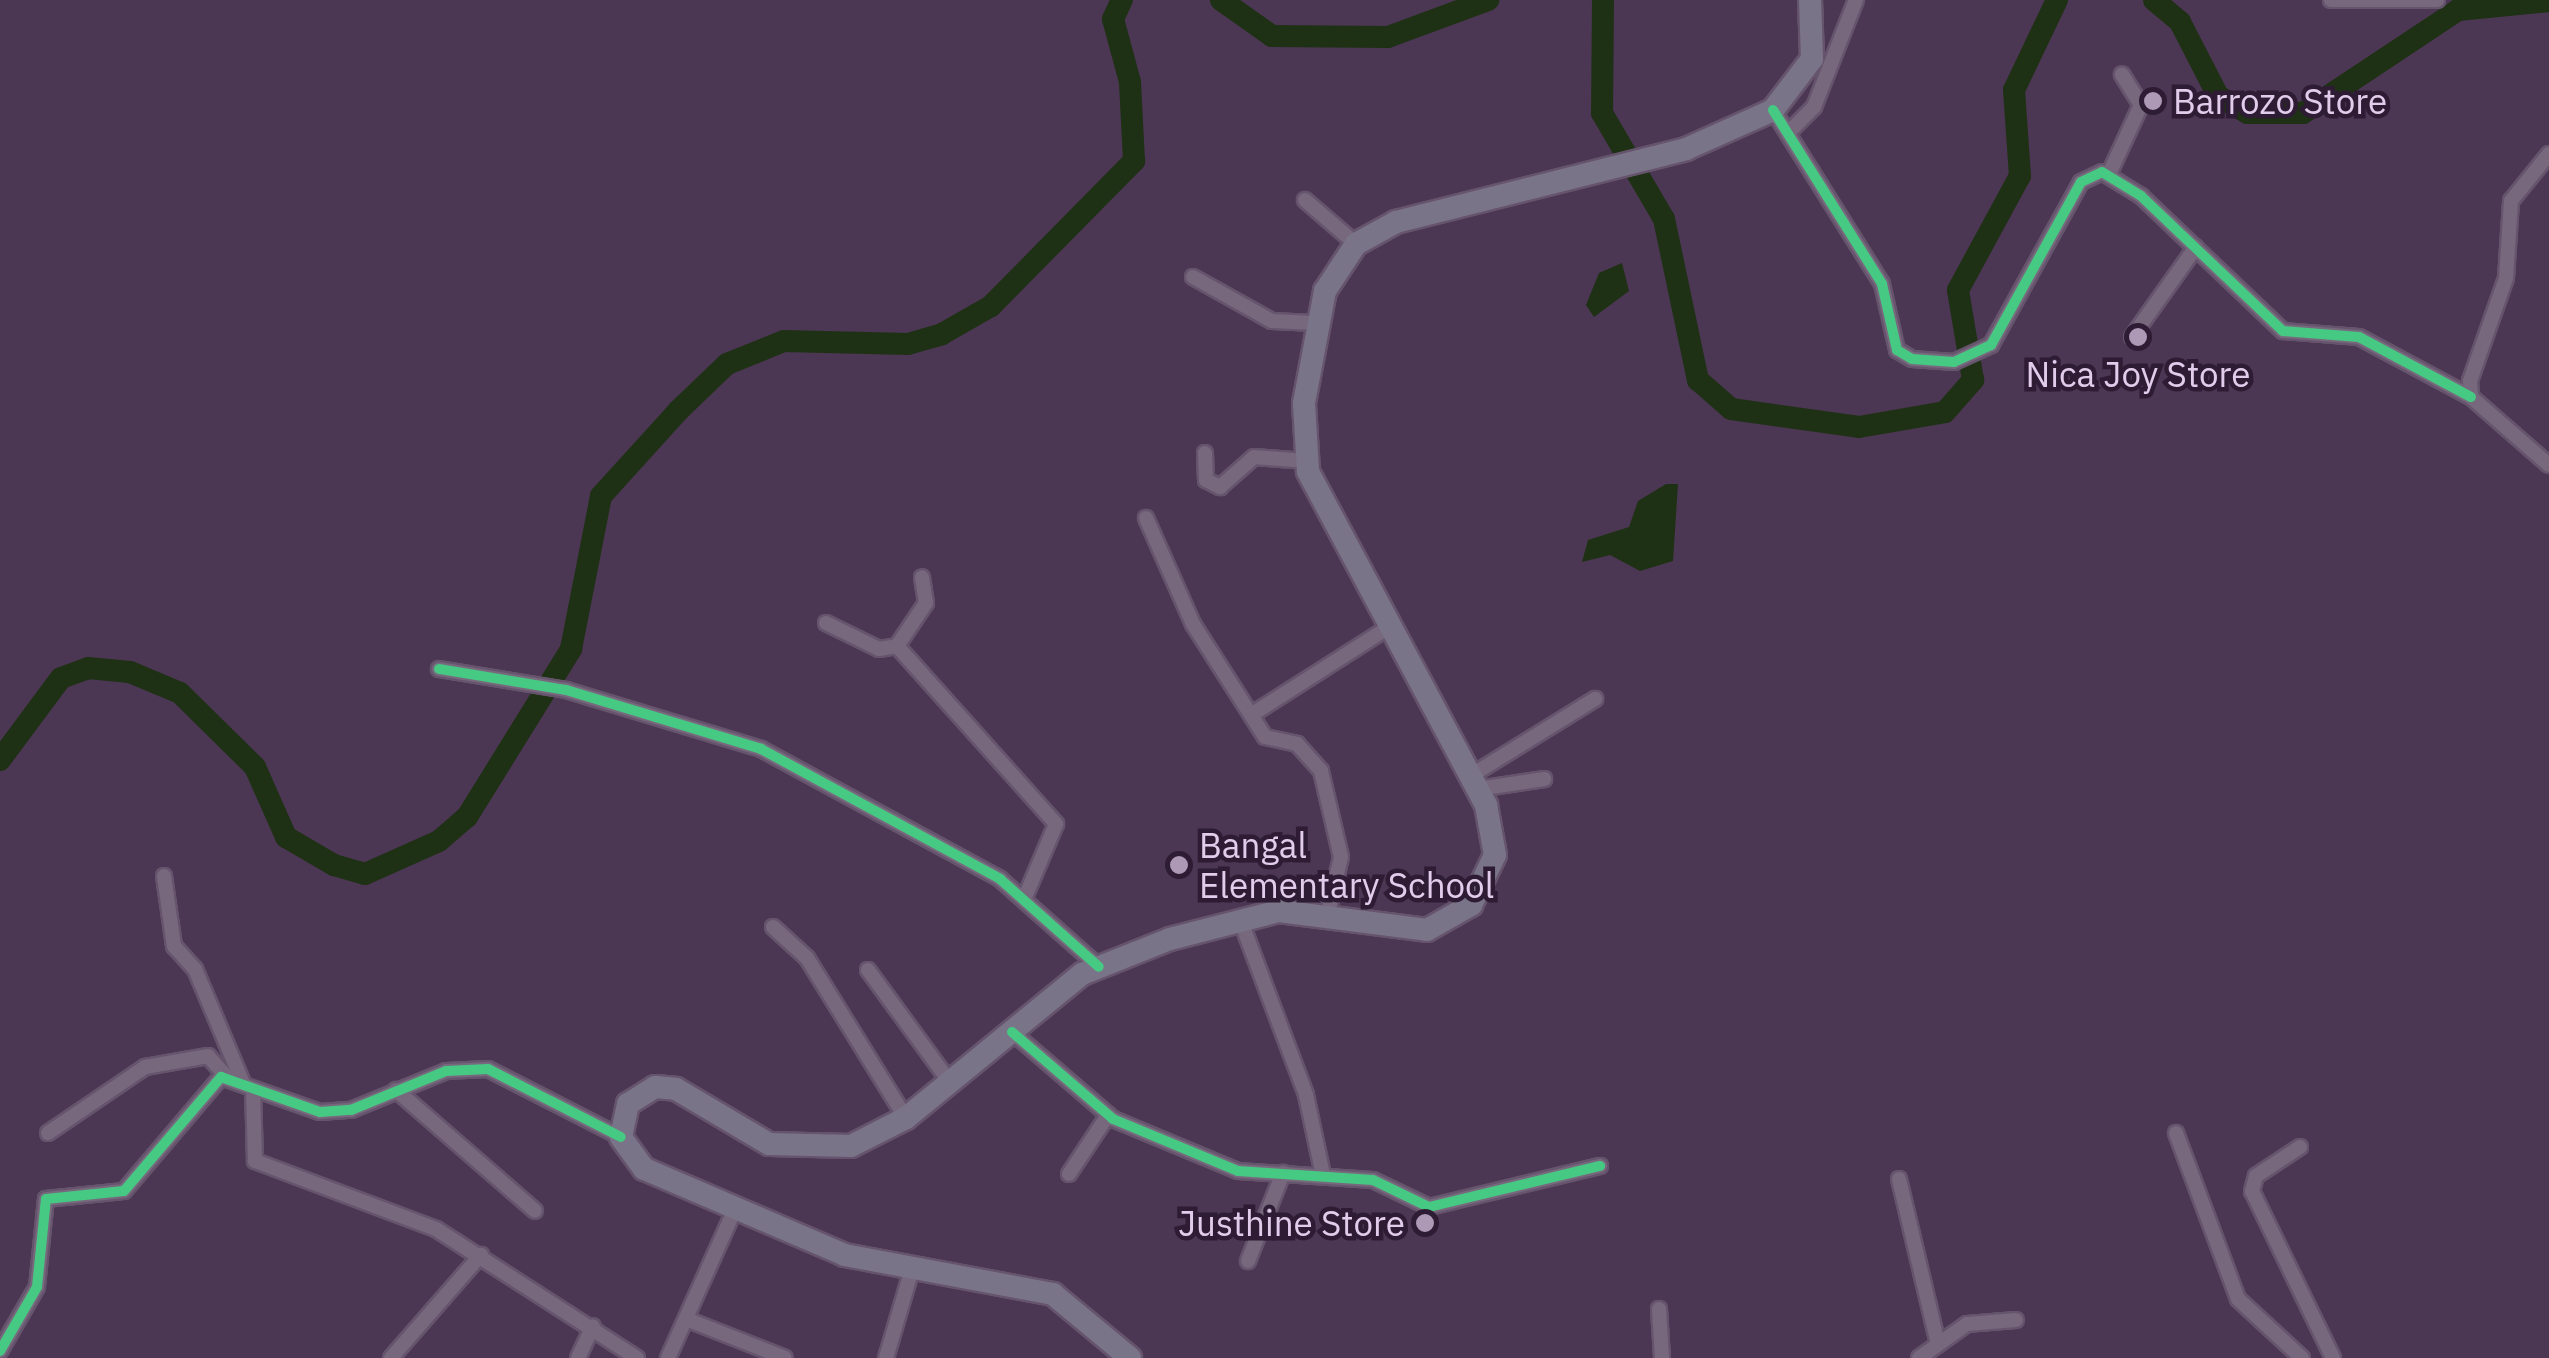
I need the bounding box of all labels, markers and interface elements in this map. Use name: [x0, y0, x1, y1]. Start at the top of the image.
place label: Barrozo Store: [2173, 80, 2387, 122]
marker: Barrozo Store: [2142, 90, 2164, 112]
marker: Nica Joy Store: [2127, 326, 2149, 348]
place label: Nica Joy Store: [2025, 353, 2251, 395]
place label: Bangal Elementary School: [1199, 824, 1494, 906]
marker: Bangal Elementary School: [1168, 854, 1190, 876]
place label: Justhine Store: [1178, 1202, 1405, 1244]
marker: Justhine Store: [1414, 1212, 1436, 1234]

